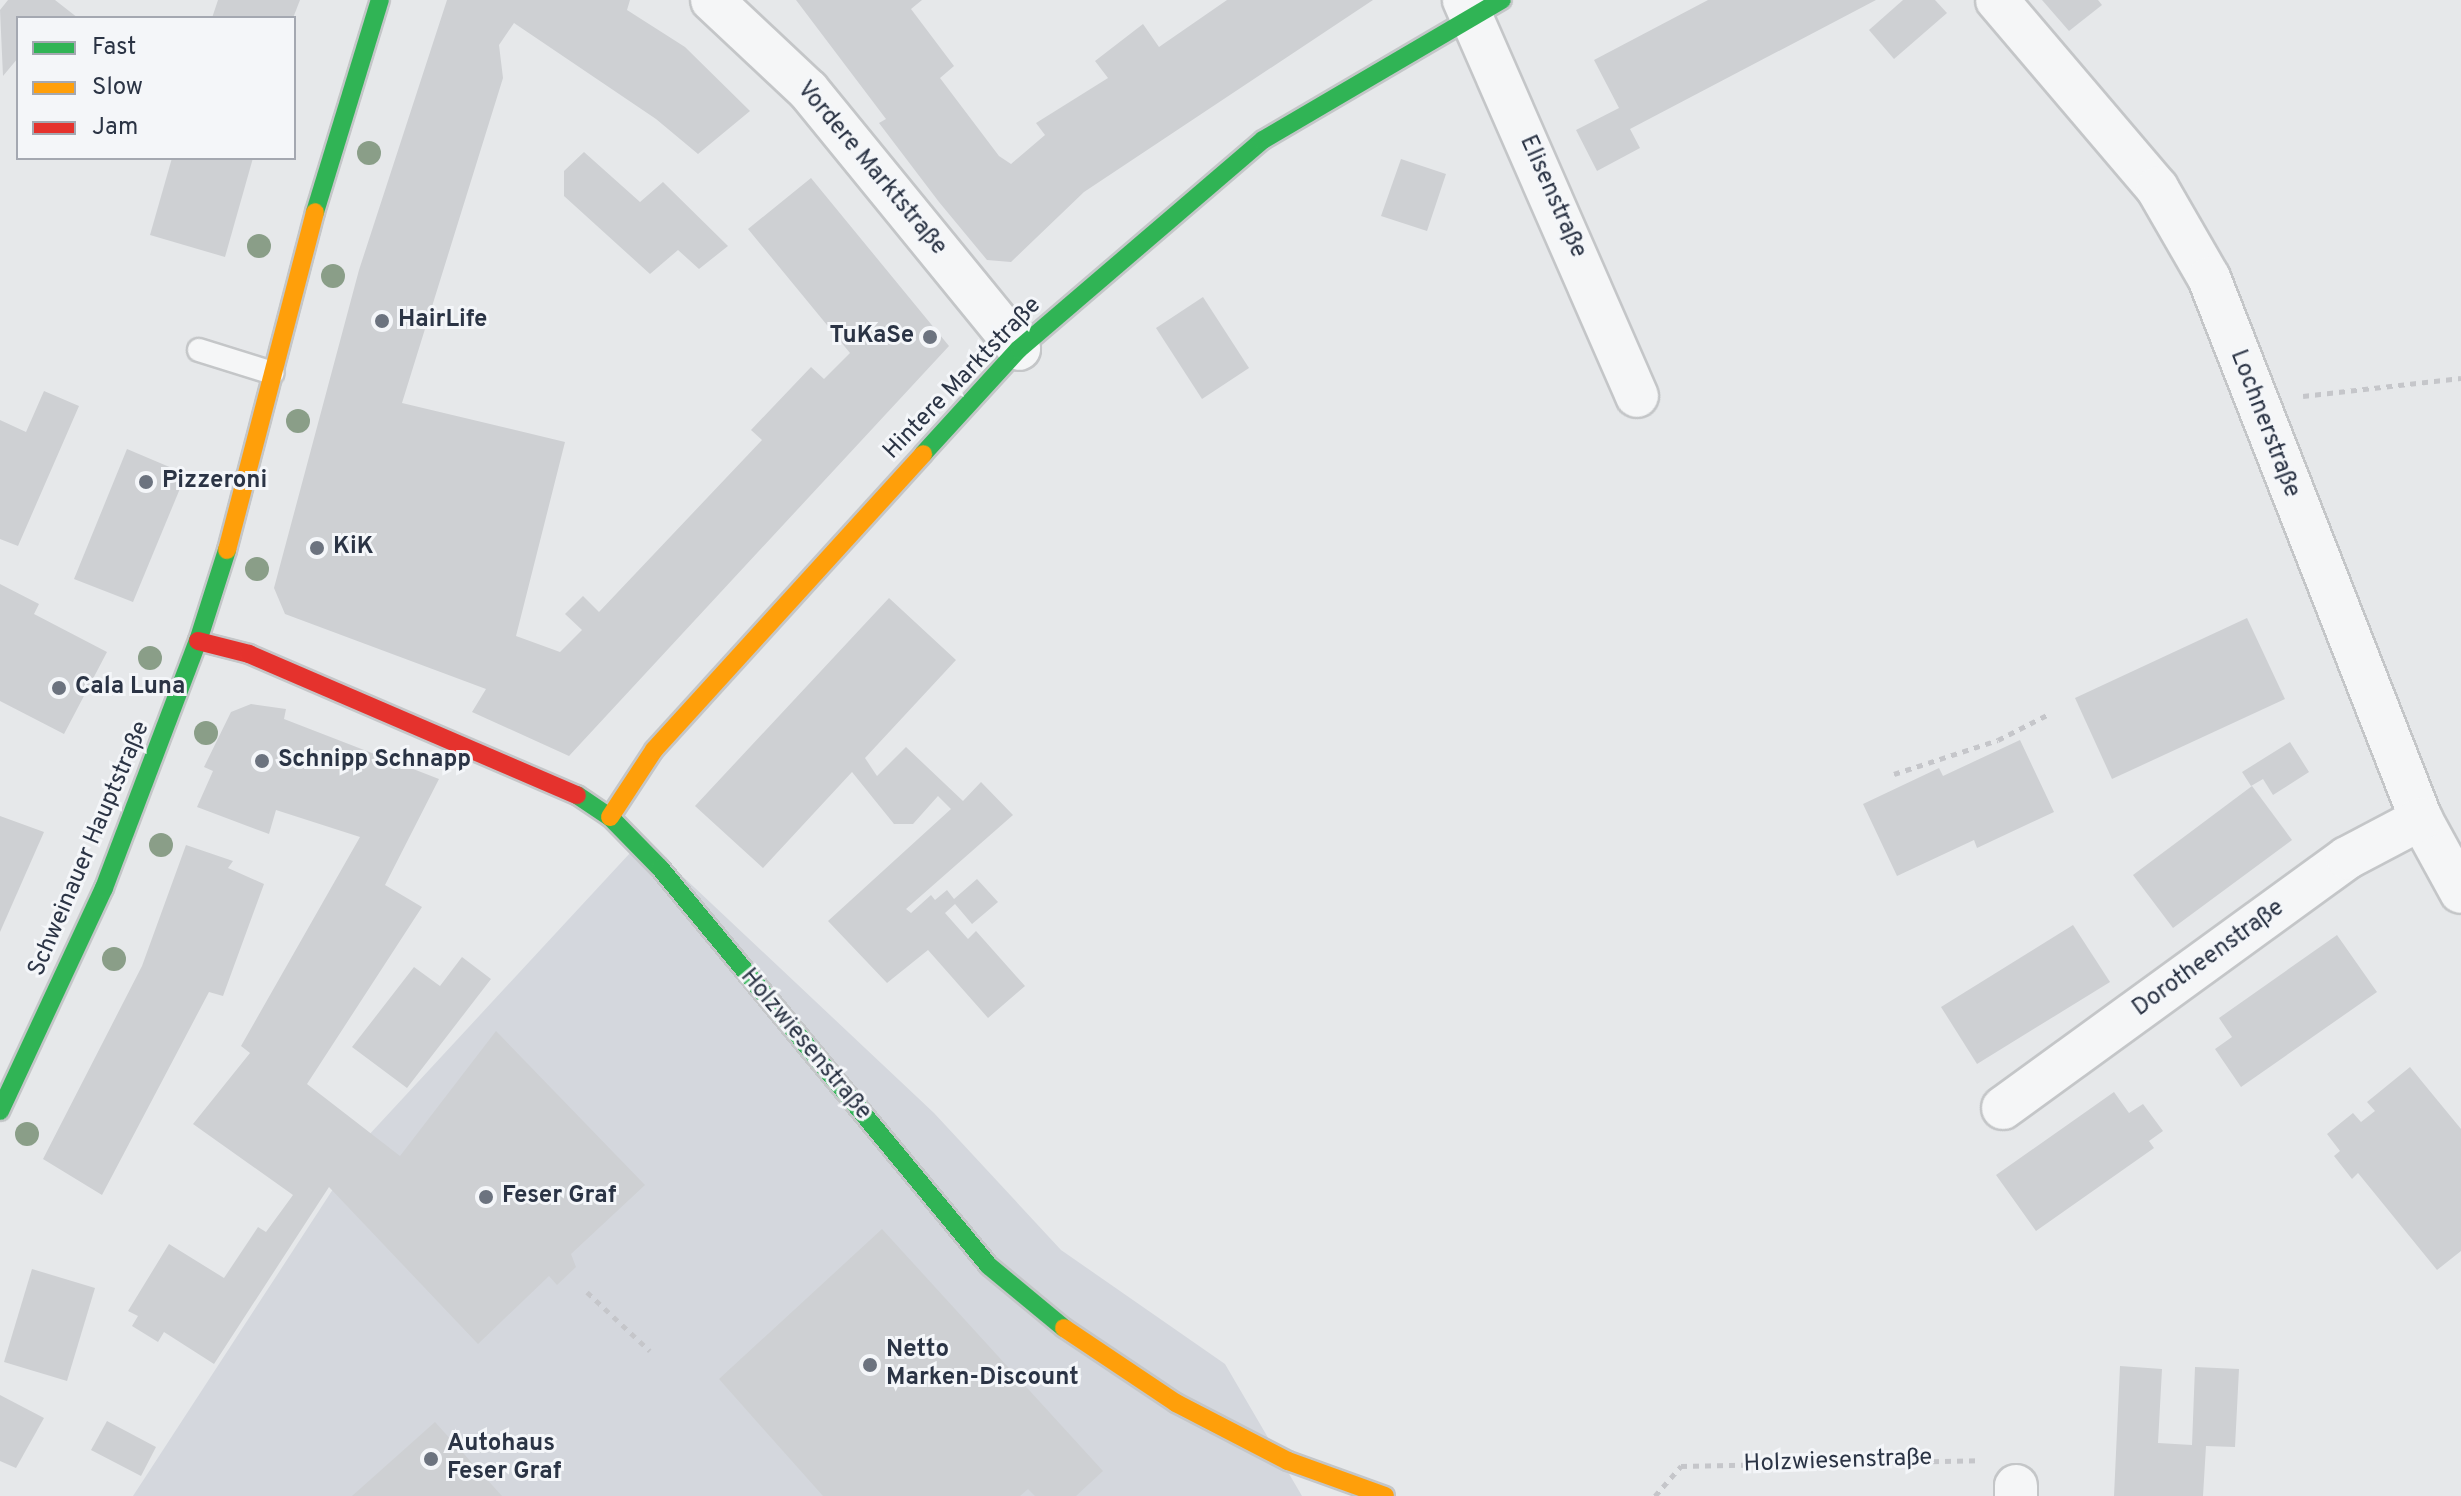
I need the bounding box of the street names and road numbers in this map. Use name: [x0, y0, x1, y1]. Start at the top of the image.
street label: Vordere Marktstraße: [790, 76, 952, 262]
street label: Elisenstraße: [1512, 131, 1592, 263]
street label: Hintere Marktstraße: [878, 292, 1048, 466]
street label: Lochnerstraße: [2223, 346, 2305, 502]
street label: Schweinauer Hauptstraße: [23, 717, 157, 981]
street label: Dorotheenstraße: [2128, 894, 2290, 1024]
street label: Holzwiesenstraße: [733, 963, 877, 1127]
street label: Holzwiesenstraße: [1743, 1444, 1933, 1480]

